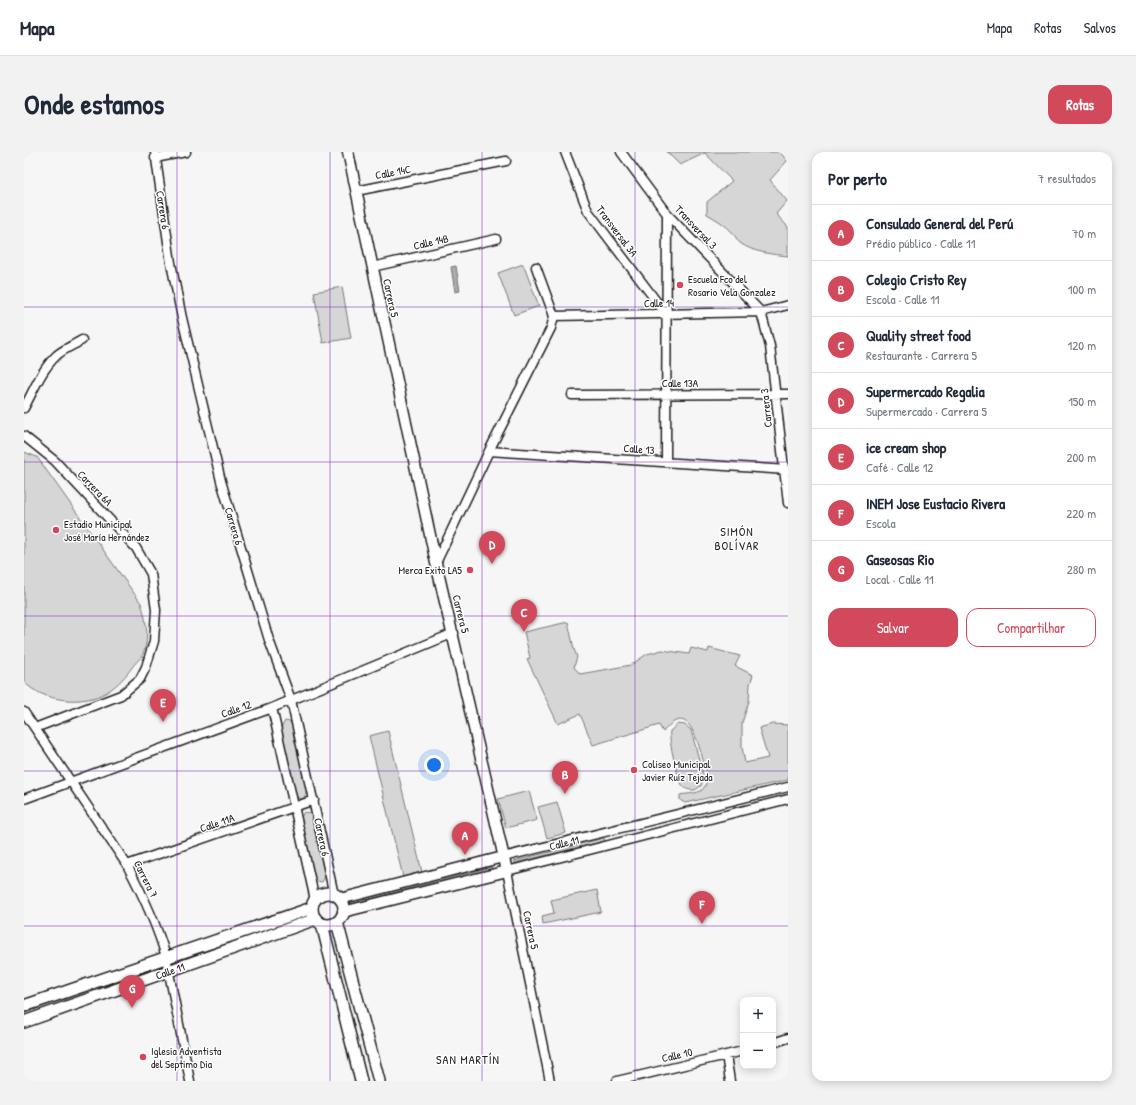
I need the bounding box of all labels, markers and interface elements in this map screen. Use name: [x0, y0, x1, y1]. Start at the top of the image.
text: Mapa: [20, 15, 54, 41]
text: Mapa: [987, 18, 1012, 37]
text: Rotas: [1034, 18, 1062, 37]
text: Salvos: [1084, 18, 1116, 37]
text: Onde estamos: [24, 85, 164, 123]
button: Rotas: [1048, 85, 1112, 124]
street label: Calle 14C: [374, 162, 412, 182]
text: Por perto: [828, 167, 887, 190]
text: 7 resultados: [1038, 169, 1096, 187]
street label: Carrera 6: [153, 190, 173, 231]
street label: Transversal 3: [672, 202, 720, 252]
street label: Transversal 3A: [593, 203, 641, 260]
text: Consulado General del Perú: [866, 213, 1013, 234]
text: A: [838, 224, 844, 242]
text: 70 m: [1072, 224, 1096, 242]
street label: Calle 14B: [412, 231, 450, 253]
text: Prédio público · Calle 11: [866, 234, 975, 252]
text: Colegio Cristo Rey: [866, 269, 967, 290]
place label: Escuela Fco del Rosario Vela Gonzalez: [688, 272, 776, 299]
street label: Carrera 5: [380, 278, 402, 319]
marker: Escuela Fco del Rosario Vela Gonzalez: [675, 280, 685, 290]
text: B: [838, 280, 844, 298]
text: 100 m: [1068, 280, 1096, 298]
text: Escola · Calle 11: [866, 290, 940, 308]
street label: Calle 14: [644, 296, 674, 310]
text: Quality street food: [866, 325, 971, 346]
text: C: [837, 336, 845, 354]
text: 120 m: [1068, 336, 1096, 354]
text: Restaurante · Carrera 5: [866, 346, 977, 364]
street label: Calle 13A: [662, 376, 699, 390]
text: Supermercado Regalia: [866, 381, 985, 402]
street label: Carrera 3: [757, 388, 775, 428]
text: D: [838, 392, 844, 410]
text: 150 m: [1068, 392, 1096, 410]
text: Supermercado · Carrera 5: [866, 402, 987, 420]
text: ice cream shop: [866, 437, 946, 458]
street label: Calle 13: [623, 441, 655, 457]
text: E: [838, 448, 844, 466]
text: 200 m: [1066, 448, 1096, 466]
text: Café · Calle 12: [866, 458, 933, 476]
street label: Carrera 6A: [75, 467, 116, 509]
text: INEM Jose Eustacio Rivera: [866, 493, 1005, 514]
text: F: [839, 504, 843, 522]
text: 220 m: [1066, 504, 1096, 522]
street label: Carrera 6: [222, 505, 247, 547]
text: Escola: [866, 514, 896, 532]
place label: Estadio Municipal José María Hernández: [64, 517, 150, 544]
district label: SIMÓN BOLÍVAR: [714, 523, 760, 554]
marker: Estadio Municipal José María Hernández: [51, 525, 61, 535]
pin: D: [479, 531, 505, 564]
text: Gaseosas Rio: [866, 549, 934, 570]
text: G: [838, 560, 844, 578]
text: 280 m: [1067, 560, 1096, 578]
place label: Merca Exito LA5: [399, 563, 462, 577]
marker: Merca Exito LA5: [465, 565, 475, 575]
text: Local · Calle 11: [866, 570, 934, 588]
street label: Carrera 5: [449, 593, 473, 635]
pin: C: [511, 599, 537, 632]
button: Salvar: [828, 608, 958, 647]
button: Compartilhar: [966, 608, 1096, 647]
pin: E: [150, 689, 176, 722]
street label: Calle 12: [219, 697, 253, 721]
your location: [424, 755, 444, 775]
place label: Coliseo Municipal Javier Ruíz Tejada: [642, 757, 713, 784]
pin: B: [552, 761, 578, 794]
marker: Coliseo Municipal Javier Ruíz Tejada: [629, 765, 639, 775]
street label: Calle 11A: [198, 810, 237, 835]
street label: Carrera 6: [311, 817, 333, 858]
pin: A: [452, 822, 478, 855]
street label: Calle 11: [548, 833, 580, 853]
street label: Carrera 7: [131, 858, 161, 900]
pin: F: [689, 891, 715, 924]
street label: Carrera 5: [520, 910, 542, 951]
street label: Calle 11: [154, 960, 186, 982]
pin: G: [119, 975, 145, 1008]
map controls: [740, 997, 776, 1069]
button: +: [740, 997, 776, 1033]
button: −: [740, 1033, 776, 1069]
place label: Iglesia Adventista del Septimo Dia: [151, 1044, 222, 1071]
street label: Calle 10: [660, 1045, 694, 1065]
district label: SAN MARTÍN: [436, 1051, 500, 1068]
marker: Iglesia Adventista del Septimo Dia: [138, 1052, 148, 1062]

